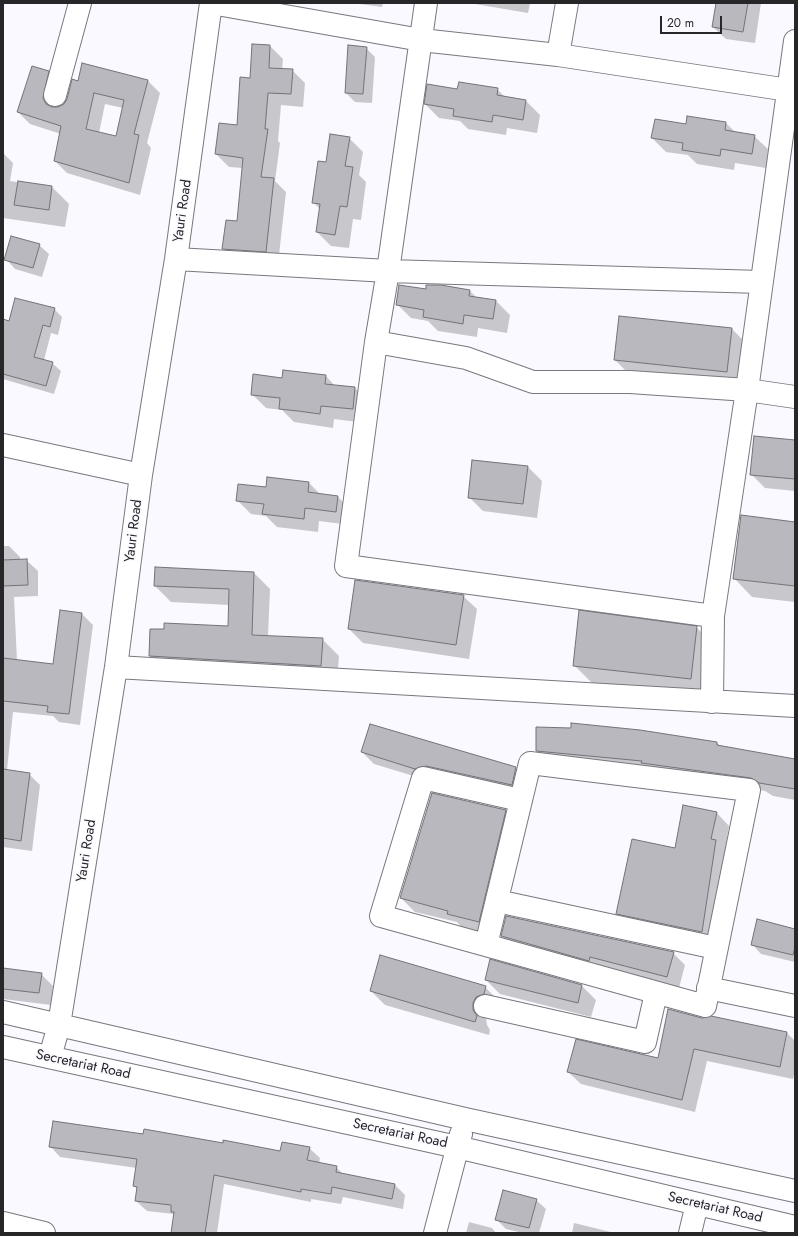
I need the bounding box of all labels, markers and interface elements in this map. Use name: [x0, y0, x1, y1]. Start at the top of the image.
scale bar: [662, 8, 724, 34]
text: 20 m: [667, 14, 694, 32]
street label: Yauri Road: [170, 178, 196, 244]
street label: Yauri Road: [122, 499, 146, 563]
street label: Yauri Road: [74, 818, 100, 884]
street label: Secretariat Road: [34, 1047, 132, 1083]
street label: Secretariat Road: [351, 1116, 449, 1152]
street label: Secretariat Road: [666, 1189, 764, 1227]

